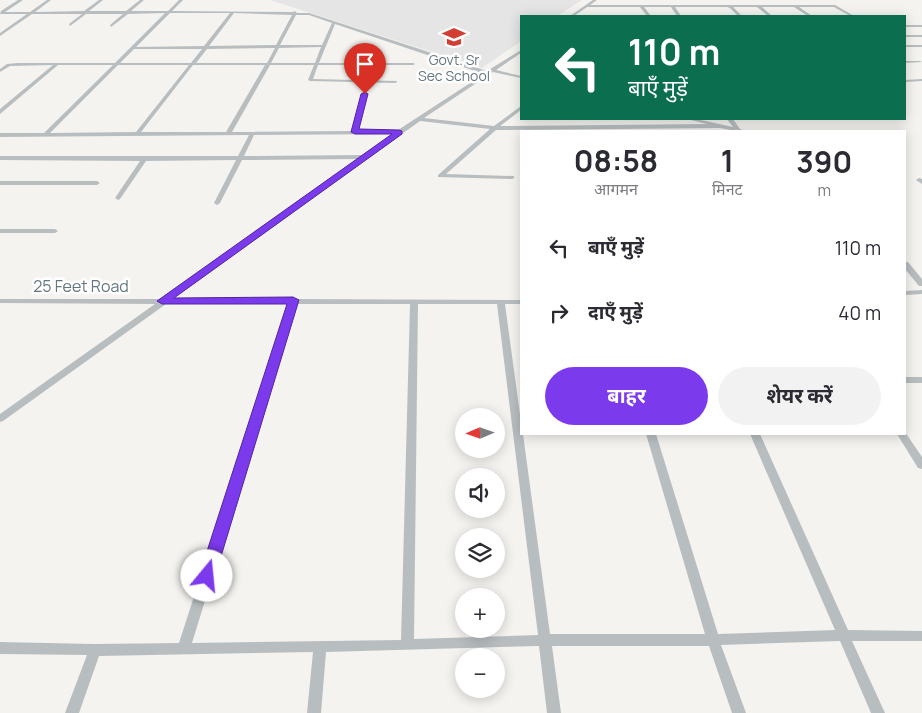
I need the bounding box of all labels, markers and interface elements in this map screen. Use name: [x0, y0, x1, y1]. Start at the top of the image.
school or university icon: Govt. Sr Sec School: [441, 24, 467, 50]
text: 110 m: [628, 28, 720, 76]
icon: left: [545, 35, 610, 100]
pin: [344, 43, 386, 94]
icon: arrive: [351, 50, 379, 78]
place label: Govt. Sr Sec School: [418, 50, 490, 85]
text: बाएँ मुड़ें: [628, 73, 688, 103]
text: 08:58: [574, 140, 658, 181]
text: 1: [721, 140, 734, 181]
text: 390: [796, 141, 852, 182]
text: आगमन: [594, 178, 638, 200]
text: मिनट: [712, 178, 743, 200]
text: m: [817, 179, 831, 201]
icon: left: [545, 234, 573, 262]
text: बाएँ मुड़ें: [588, 234, 644, 260]
text: 110 m: [835, 235, 881, 261]
street label: 25 Feet Road: [33, 275, 129, 297]
icon: right: [545, 299, 573, 327]
text: दाएँ मुड़ें: [588, 299, 643, 325]
text: 40 m: [838, 300, 881, 326]
button: बाहर: [545, 367, 708, 425]
button: शेयर करें: [718, 367, 881, 425]
north arrow: [455, 408, 505, 458]
map controls: [455, 408, 505, 698]
button: sound: [455, 468, 505, 518]
button: layers: [455, 528, 505, 578]
position arrow: [180, 549, 232, 601]
button: +: [455, 588, 505, 638]
button: −: [455, 648, 505, 698]

